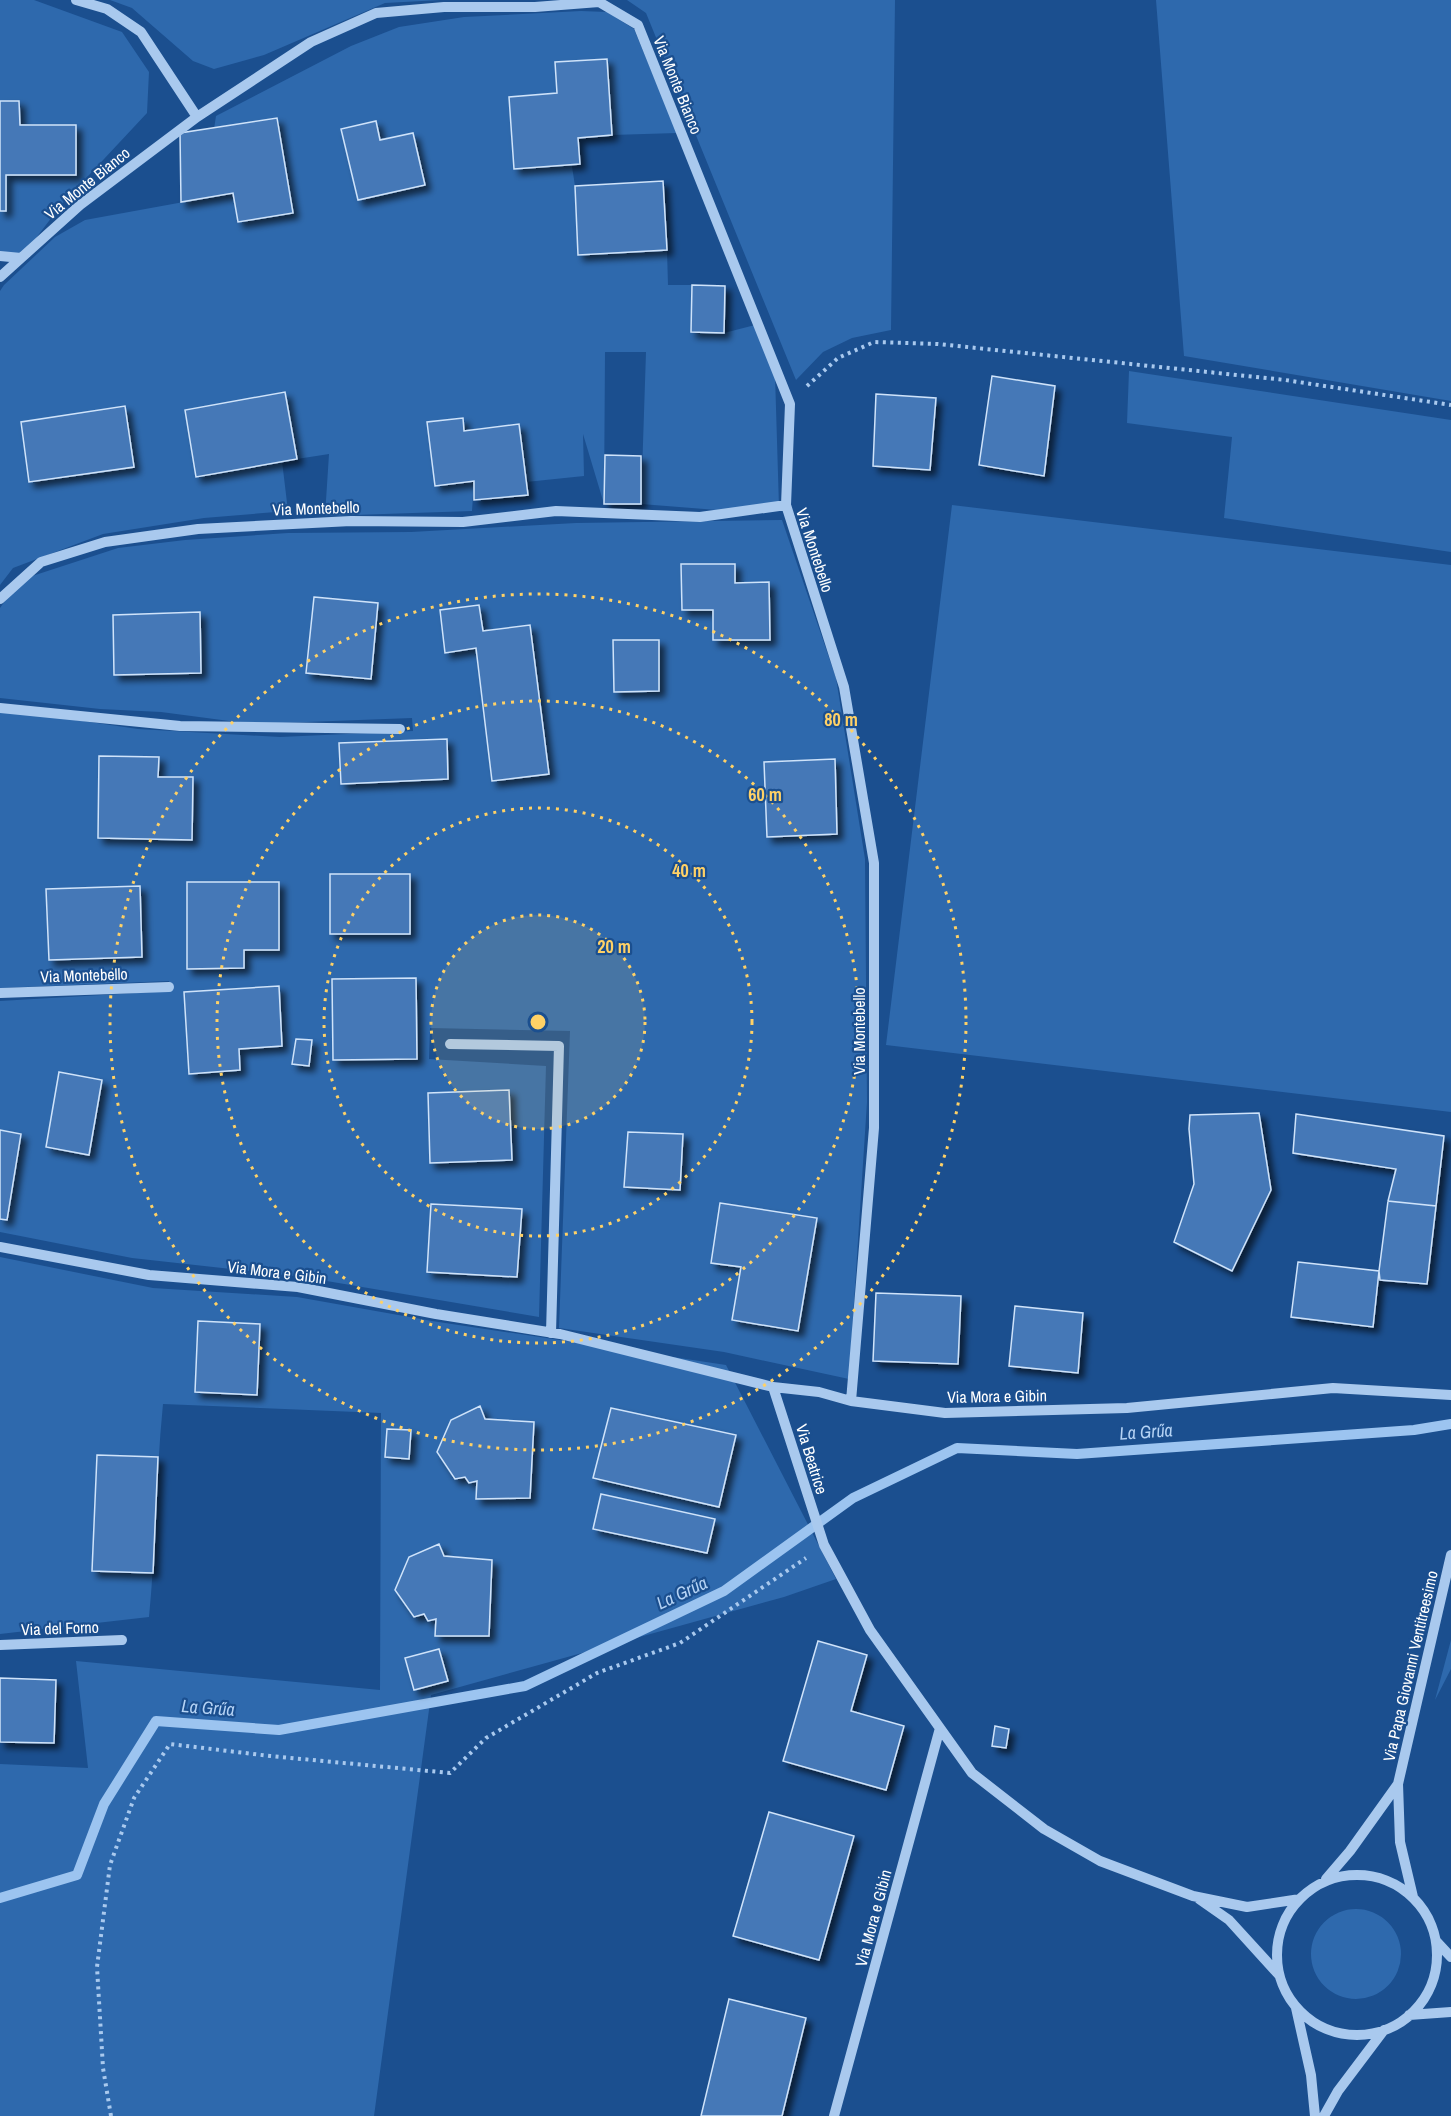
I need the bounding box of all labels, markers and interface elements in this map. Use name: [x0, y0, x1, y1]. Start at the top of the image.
street label: Via Monte Bianco: [648, 33, 708, 137]
street label: Via Monte Bianco: [40, 142, 134, 224]
street label: Via Montebello: [272, 495, 360, 521]
street label: Via Montebello: [791, 505, 839, 595]
text: 80 m: [824, 707, 858, 732]
text: 60 m: [748, 782, 782, 807]
text: 40 m: [672, 858, 706, 883]
text: 20 m: [597, 934, 631, 959]
street label: Via Montebello: [40, 962, 128, 988]
street label: Via Montebello: [848, 987, 870, 1075]
centre of rings: [528, 1012, 548, 1032]
street label: Via Mora e Gibin: [226, 1255, 328, 1289]
street label: Via Mora e Gibin: [947, 1384, 1047, 1408]
water label: La Grűa: [1118, 1417, 1173, 1446]
street label: Via Beatrice: [791, 1421, 833, 1497]
street label: Via Papa Giovanni Ventitreesimo: [1377, 1568, 1443, 1764]
water label: La Grűa: [652, 1570, 711, 1615]
street label: Via del Forno: [21, 1616, 99, 1640]
water label: La Grűa: [181, 1693, 236, 1722]
street label: Via Mora e Gibin: [849, 1867, 897, 1969]

